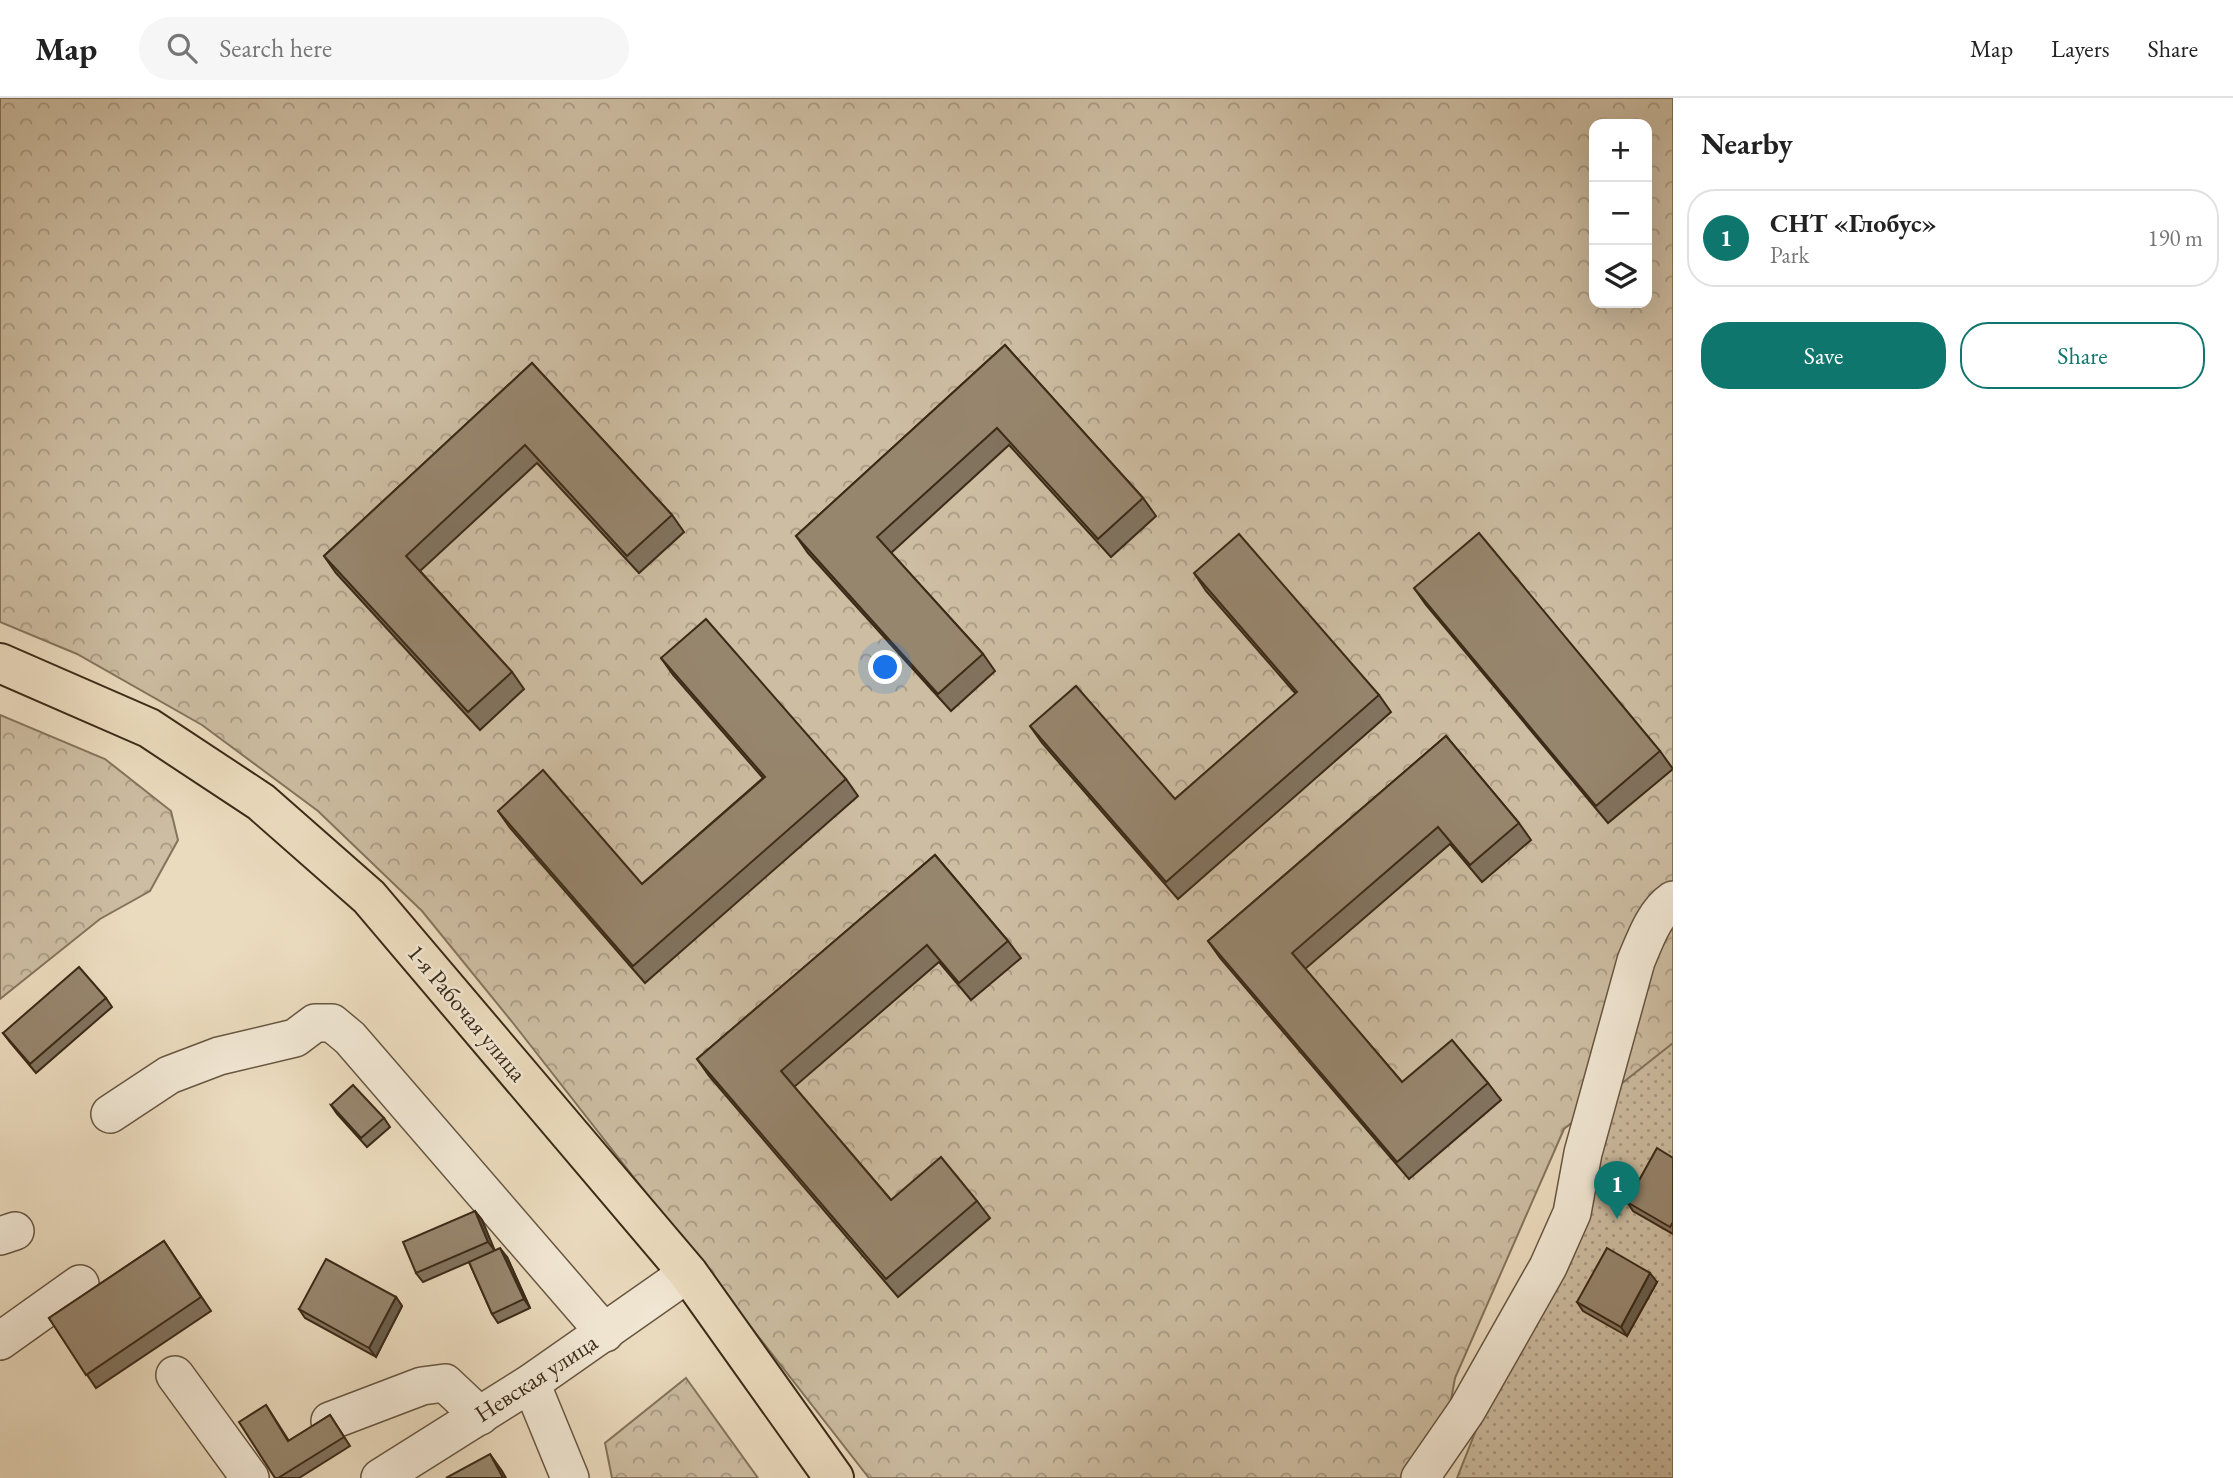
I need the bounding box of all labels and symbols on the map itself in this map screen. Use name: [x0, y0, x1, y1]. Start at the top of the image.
your location: [868, 650, 902, 684]
street label: 1-я Рабочая улица: [401, 938, 534, 1088]
pin: 1: [1594, 1161, 1640, 1219]
street label: Невская улица: [468, 1326, 603, 1429]

